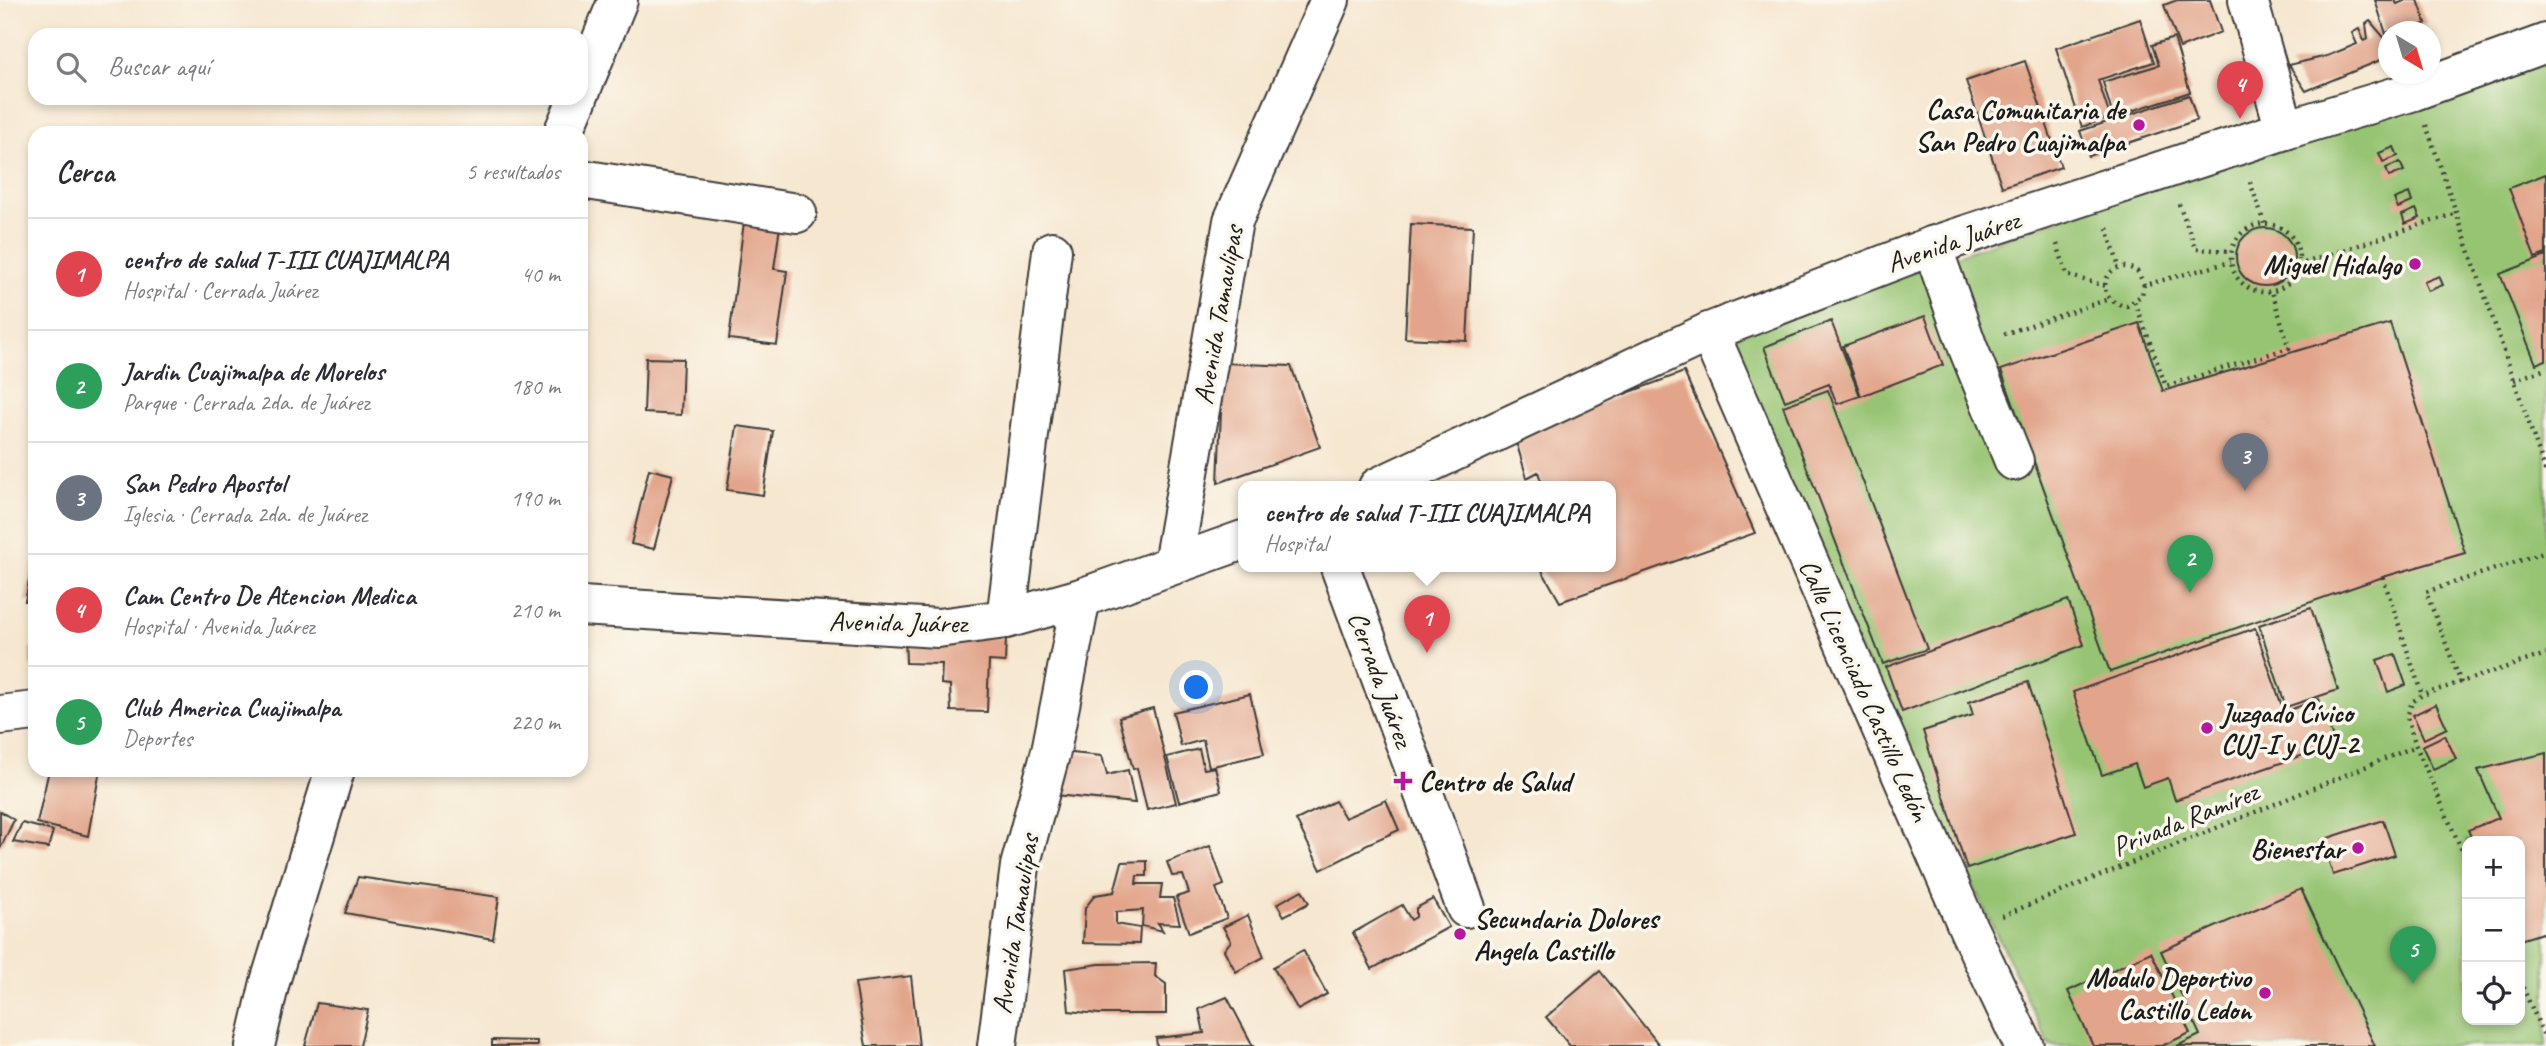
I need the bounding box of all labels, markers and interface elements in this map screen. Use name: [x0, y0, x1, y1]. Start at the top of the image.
north arrow: [2378, 21, 2441, 84]
search box: [28, 28, 588, 105]
icon: search: [52, 48, 90, 86]
text: Buscar aquí: [108, 50, 210, 83]
pin: 4: [2217, 61, 2263, 119]
place label: Casa Comunitaria de San Pedro Cuajimalpa: [1915, 92, 2128, 159]
marker: Casa Comunitaria de San Pedro Cuajimalpa: [2131, 117, 2147, 133]
text: Cerca: [56, 153, 114, 191]
text: 5 resultados: [466, 157, 560, 186]
street label: Avenida Juárez: [1882, 201, 2026, 280]
street label: Avenida Tamaulipas: [1185, 221, 1251, 407]
text: centro de salud T-III CUAJIMALPA: [123, 243, 448, 276]
place label: Miguel Hidalgo: [2263, 247, 2403, 282]
marker: Miguel Hidalgo: [2407, 256, 2423, 272]
text: 1: [74, 260, 84, 289]
text: 40 m: [521, 260, 560, 289]
text: Hospital · Cerrada Juárez: [123, 276, 318, 305]
text: Jardin Cuajimalpa de Morelos: [123, 355, 384, 388]
text: 2: [74, 372, 84, 401]
text: 180 m: [511, 372, 560, 401]
text: Parque · Cerrada 2da. de Juárez: [123, 388, 370, 417]
pin: 3: [2222, 433, 2268, 491]
text: San Pedro Apostol: [123, 467, 286, 500]
popup: [1238, 481, 1616, 572]
text: 3: [74, 484, 84, 513]
text: 190 m: [511, 484, 560, 513]
text: centro de salud T-III CUAJIMALPA: [1264, 496, 1590, 529]
text: Iglesia · Cerrada 2da. de Juárez: [123, 500, 367, 529]
text: Hospital: [1264, 529, 1327, 558]
pin: 2: [2167, 535, 2213, 593]
street label: Calle Licenciado Castillo Ledón: [1791, 553, 1939, 828]
text: Cam Centro De Atencion Medica: [123, 579, 416, 612]
pin: 1: [1404, 595, 1450, 653]
text: 4: [74, 596, 84, 625]
text: 210 m: [511, 596, 560, 625]
street label: Avenida Juárez: [829, 603, 969, 641]
street label: Cerrada Juárez: [1340, 606, 1422, 754]
text: Hospital · Avenida Juárez: [123, 612, 315, 641]
your location: [1179, 670, 1213, 704]
text: Club America Cuajimalpa: [123, 691, 340, 724]
place label: Juzgado Cívico CUJ-I y CUJ-2: [2219, 695, 2360, 762]
text: 5: [74, 708, 84, 737]
text: 220 m: [511, 708, 560, 737]
marker: Juzgado Cívico CUJ-I y CUJ-2: [2199, 720, 2215, 736]
text: Deportes: [123, 724, 192, 753]
place label: Centro de Salud: [1419, 764, 1576, 799]
marker: Centro de Salud: [1393, 771, 1413, 791]
street label: Privada Ramírez: [2107, 773, 2265, 864]
street label: Avenida Tamaulipas: [984, 830, 1047, 1016]
place label: Bienestar: [2250, 831, 2347, 866]
map controls: [2462, 836, 2525, 1025]
button: +: [2462, 836, 2525, 899]
marker: Bienestar: [2350, 840, 2366, 856]
button: −: [2462, 899, 2525, 962]
place label: Secundaria Dolores Angela Castillo: [1474, 901, 1661, 968]
marker: Secundaria Dolores Angela Castillo: [1452, 926, 1468, 942]
pin: 5: [2390, 926, 2436, 984]
place label: Modulo Deportivo Castillo Ledon: [2086, 960, 2253, 1027]
button: locate: [2462, 962, 2525, 1025]
marker: Modulo Deportivo Castillo Ledon: [2257, 985, 2273, 1001]

